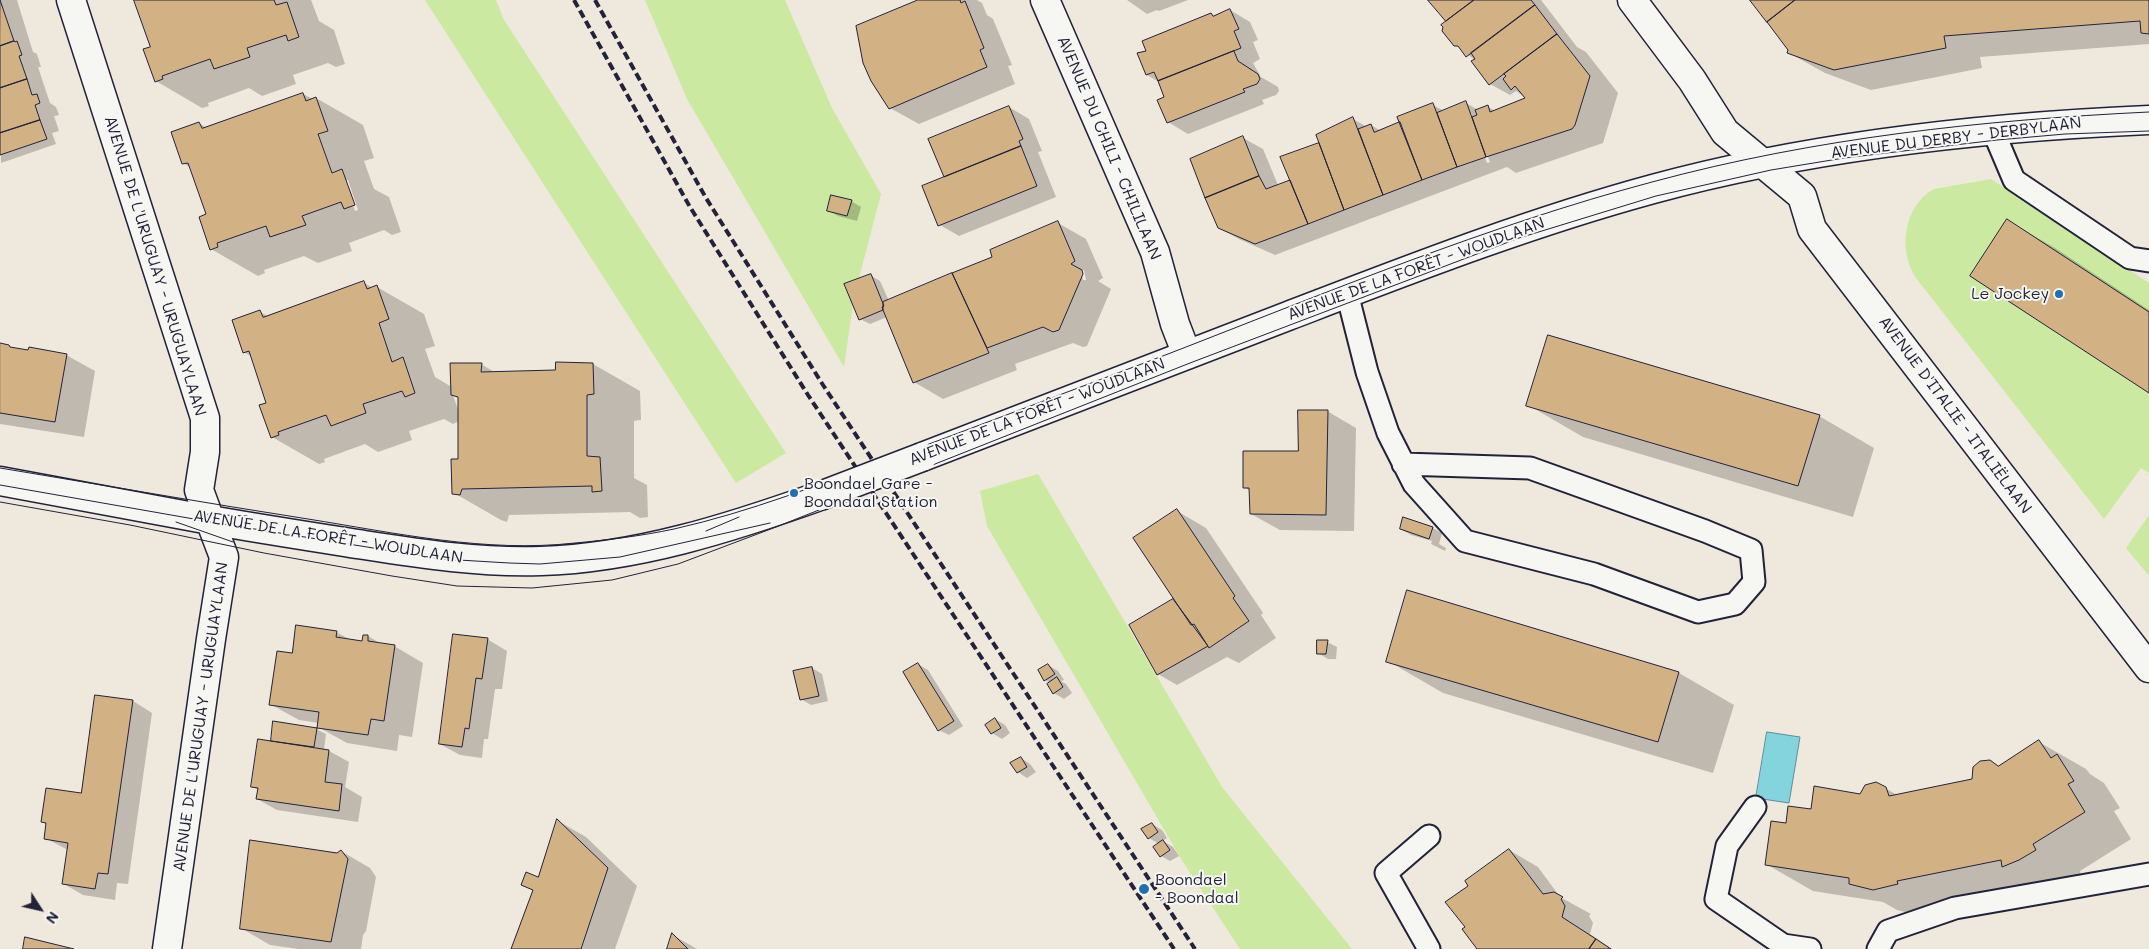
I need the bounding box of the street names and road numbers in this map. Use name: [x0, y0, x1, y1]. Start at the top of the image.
street label: AVENUE DU CHILI - CHILILAAN: [1053, 33, 1165, 263]
street label: AVENUE DU DERBY - DERBYLAAN: [1829, 113, 2083, 163]
street label: AVENUE DE L'URUGUAY - URUGUAYLAAN: [100, 114, 210, 418]
street label: AVENUE DE LA FORÊT - WOUDLAAN: [1285, 213, 1547, 325]
street label: AVENUE D'ITALIE - ITALIËLAAN: [1875, 313, 2035, 517]
street label: AVENUE DE LA FORÊT - WOUDLAAN: [906, 354, 1168, 470]
street label: AVENUE DE LA FORÊT - WOUDLAAN: [192, 506, 464, 568]
street label: AVENUE DE L'URUGUAY - URUGUAYLAAN: [170, 561, 232, 873]

